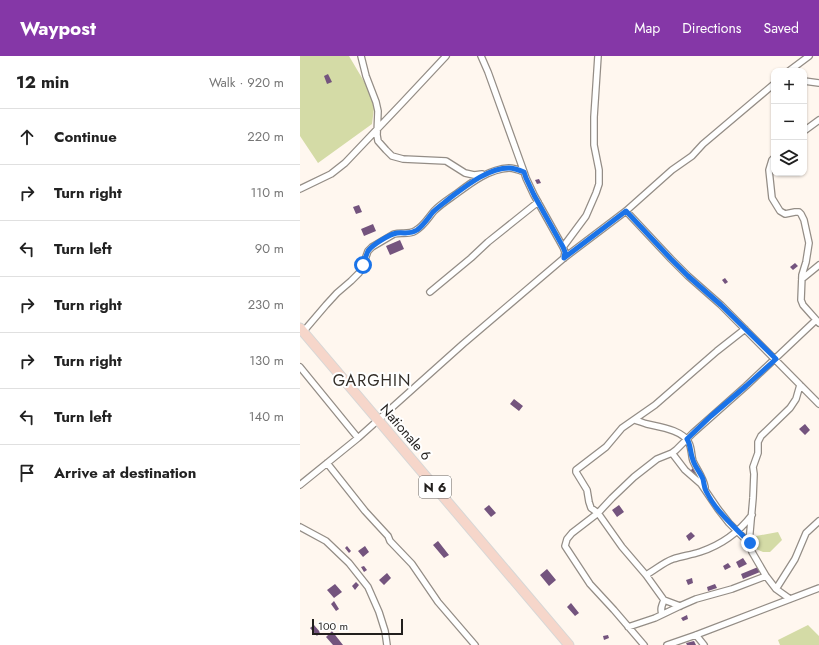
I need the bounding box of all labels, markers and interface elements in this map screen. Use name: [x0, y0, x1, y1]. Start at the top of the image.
text: Waypost: [20, 15, 96, 42]
text: Map: [634, 18, 660, 38]
text: Directions: [682, 18, 742, 38]
text: Saved: [764, 18, 799, 38]
map controls: [771, 68, 807, 176]
button: +: [771, 68, 807, 104]
text: 12 min: [16, 70, 69, 94]
text: Walk · 920 m: [209, 73, 284, 92]
button: −: [771, 104, 807, 140]
icon: ahead: [16, 126, 38, 148]
text: Continue: [54, 126, 117, 148]
text: 220 m: [247, 127, 284, 146]
button: layers: [771, 140, 807, 176]
icon: right: [16, 182, 38, 204]
text: Turn right: [54, 182, 122, 204]
text: 110 m: [250, 183, 284, 202]
icon: left: [16, 238, 38, 260]
text: Turn left: [54, 238, 112, 260]
text: 90 m: [255, 239, 284, 258]
route start: [354, 256, 372, 274]
icon: right: [16, 294, 38, 316]
text: Turn right: [54, 294, 122, 316]
text: 230 m: [248, 295, 284, 314]
icon: right: [16, 350, 38, 372]
text: Turn right: [54, 350, 122, 372]
text: 130 m: [249, 351, 284, 370]
district label: GARGHIN: [333, 369, 411, 392]
street label: Nationale 6: [376, 399, 436, 465]
icon: left: [16, 406, 38, 428]
text: Turn left: [54, 406, 112, 428]
text: 140 m: [249, 407, 284, 426]
icon: arrive: [16, 462, 38, 484]
text: Arrive at destination: [54, 462, 196, 484]
road number: N 6: [419, 476, 451, 498]
route end: [741, 534, 759, 552]
scale bar: [312, 617, 403, 636]
text: 100 m: [318, 618, 348, 634]

